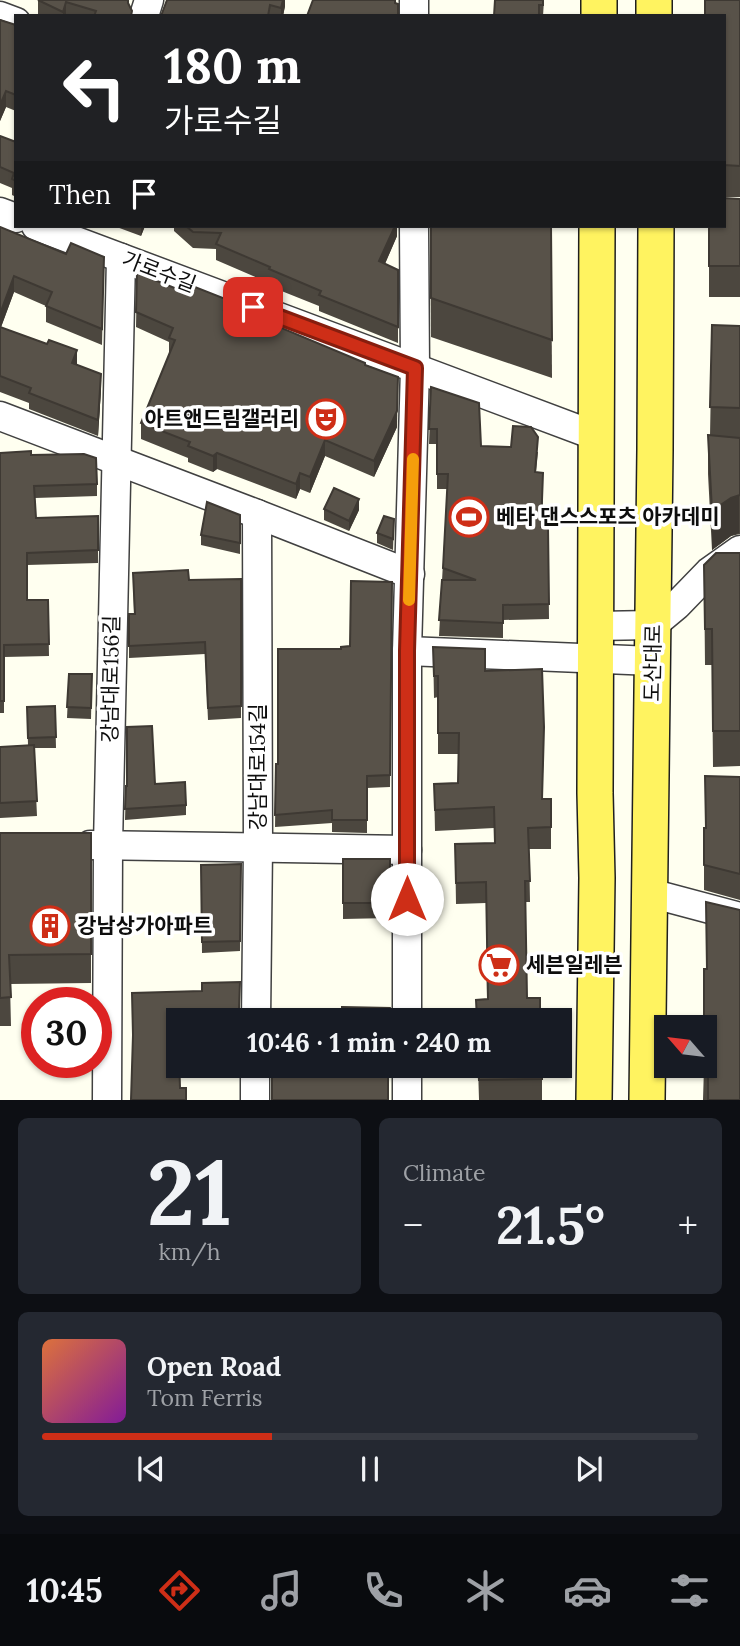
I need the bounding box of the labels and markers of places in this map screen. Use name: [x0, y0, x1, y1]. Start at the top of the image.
pin: [223, 277, 283, 337]
theatre icon: 아트앤드림갤러리: [305, 398, 347, 440]
place label: 아트앤드림갤러리: [144, 405, 299, 432]
sports icon: 베타 댄스스포츠 아카데미: [448, 496, 490, 538]
place label: 베타 댄스스포츠 아카데미: [496, 503, 720, 530]
building icon: 강남상가아파트: [29, 905, 71, 947]
place label: 강남상가아파트: [77, 912, 212, 939]
supermarket icon: 세븐일레븐: [478, 944, 520, 986]
place label: 세븐일레븐: [526, 951, 623, 978]

